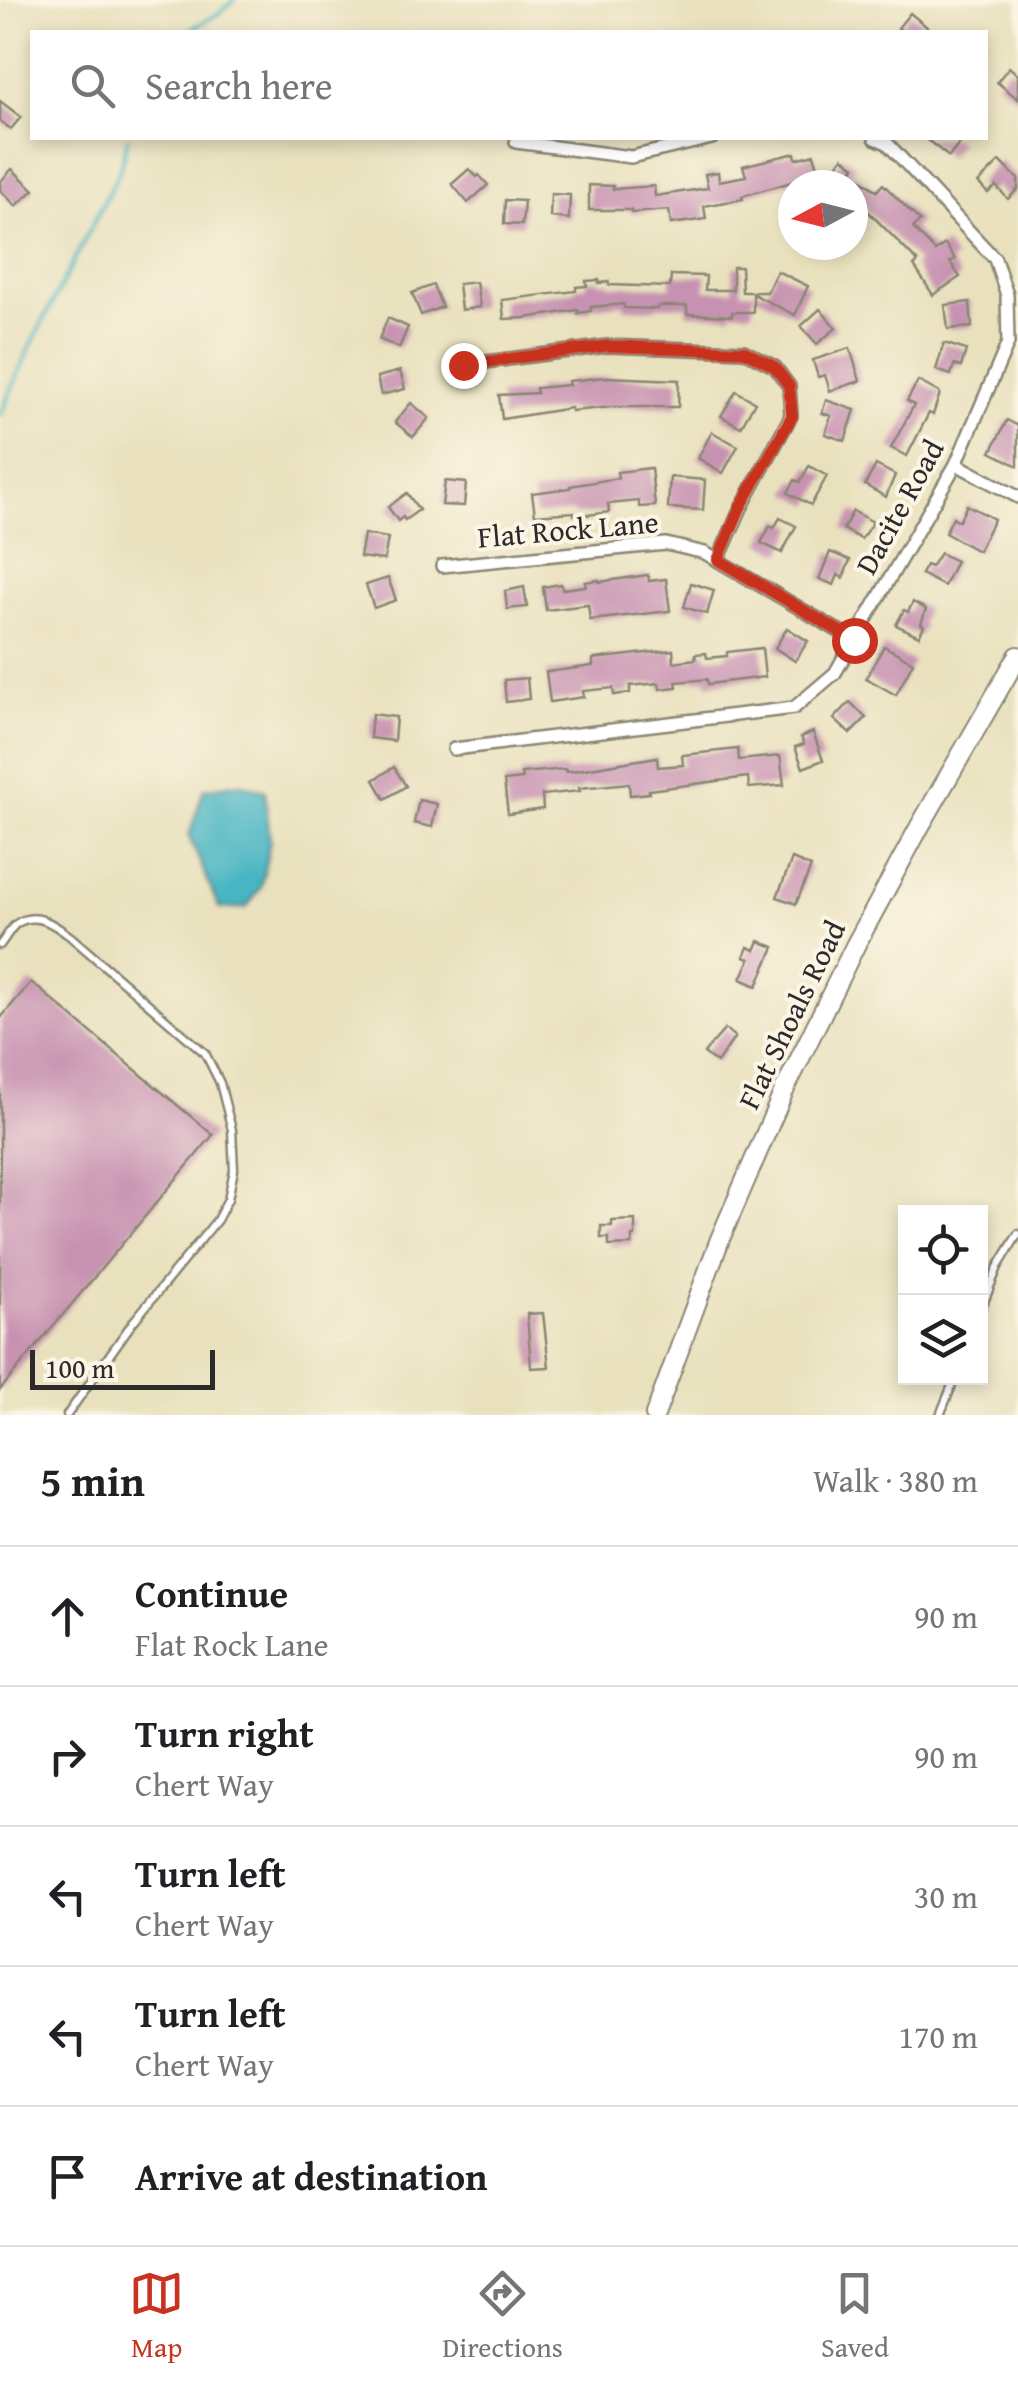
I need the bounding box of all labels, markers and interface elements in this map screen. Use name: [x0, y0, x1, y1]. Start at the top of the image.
search box: [30, 30, 988, 140]
text: Search here: [145, 57, 333, 113]
icon: search: [65, 58, 120, 113]
north arrow: [778, 170, 868, 260]
route end: [441, 343, 487, 389]
street label: Dacite Road: [844, 431, 954, 582]
street label: Flat Rock Lane: [476, 499, 660, 559]
route start: [832, 618, 878, 664]
street label: Flat Shoals Road: [726, 913, 856, 1116]
map controls: [898, 1205, 988, 1385]
button: locate: [898, 1205, 988, 1295]
button: layers: [898, 1295, 988, 1385]
scale bar: [30, 1345, 215, 1390]
text: 100 m: [45, 1347, 114, 1388]
text: 5 min: [40, 1450, 145, 1511]
text: Walk · 380 m: [813, 1457, 978, 1504]
text: Continue: [135, 1565, 288, 1621]
icon: ahead: [40, 1589, 95, 1644]
text: 90 m: [914, 1593, 978, 1640]
text: Flat Rock Lane: [135, 1621, 329, 1668]
text: Turn right: [135, 1705, 314, 1761]
icon: right: [40, 1729, 95, 1784]
text: 90 m: [914, 1733, 978, 1780]
text: Chert Way: [135, 1761, 274, 1808]
text: Turn left: [135, 1845, 286, 1901]
icon: left: [40, 1869, 95, 1924]
text: 30 m: [914, 1873, 978, 1920]
text: Chert Way: [135, 1901, 274, 1948]
text: Turn left: [135, 1985, 286, 2041]
icon: left: [40, 2009, 95, 2064]
text: 170 m: [899, 2013, 978, 2060]
text: Chert Way: [135, 2041, 274, 2088]
text: Arrive at destination: [135, 2148, 488, 2204]
icon: arrive: [40, 2149, 95, 2204]
tab: Map: [129, 2266, 184, 2367]
tab: Directions: [442, 2266, 563, 2367]
tab: Saved: [821, 2266, 889, 2367]

